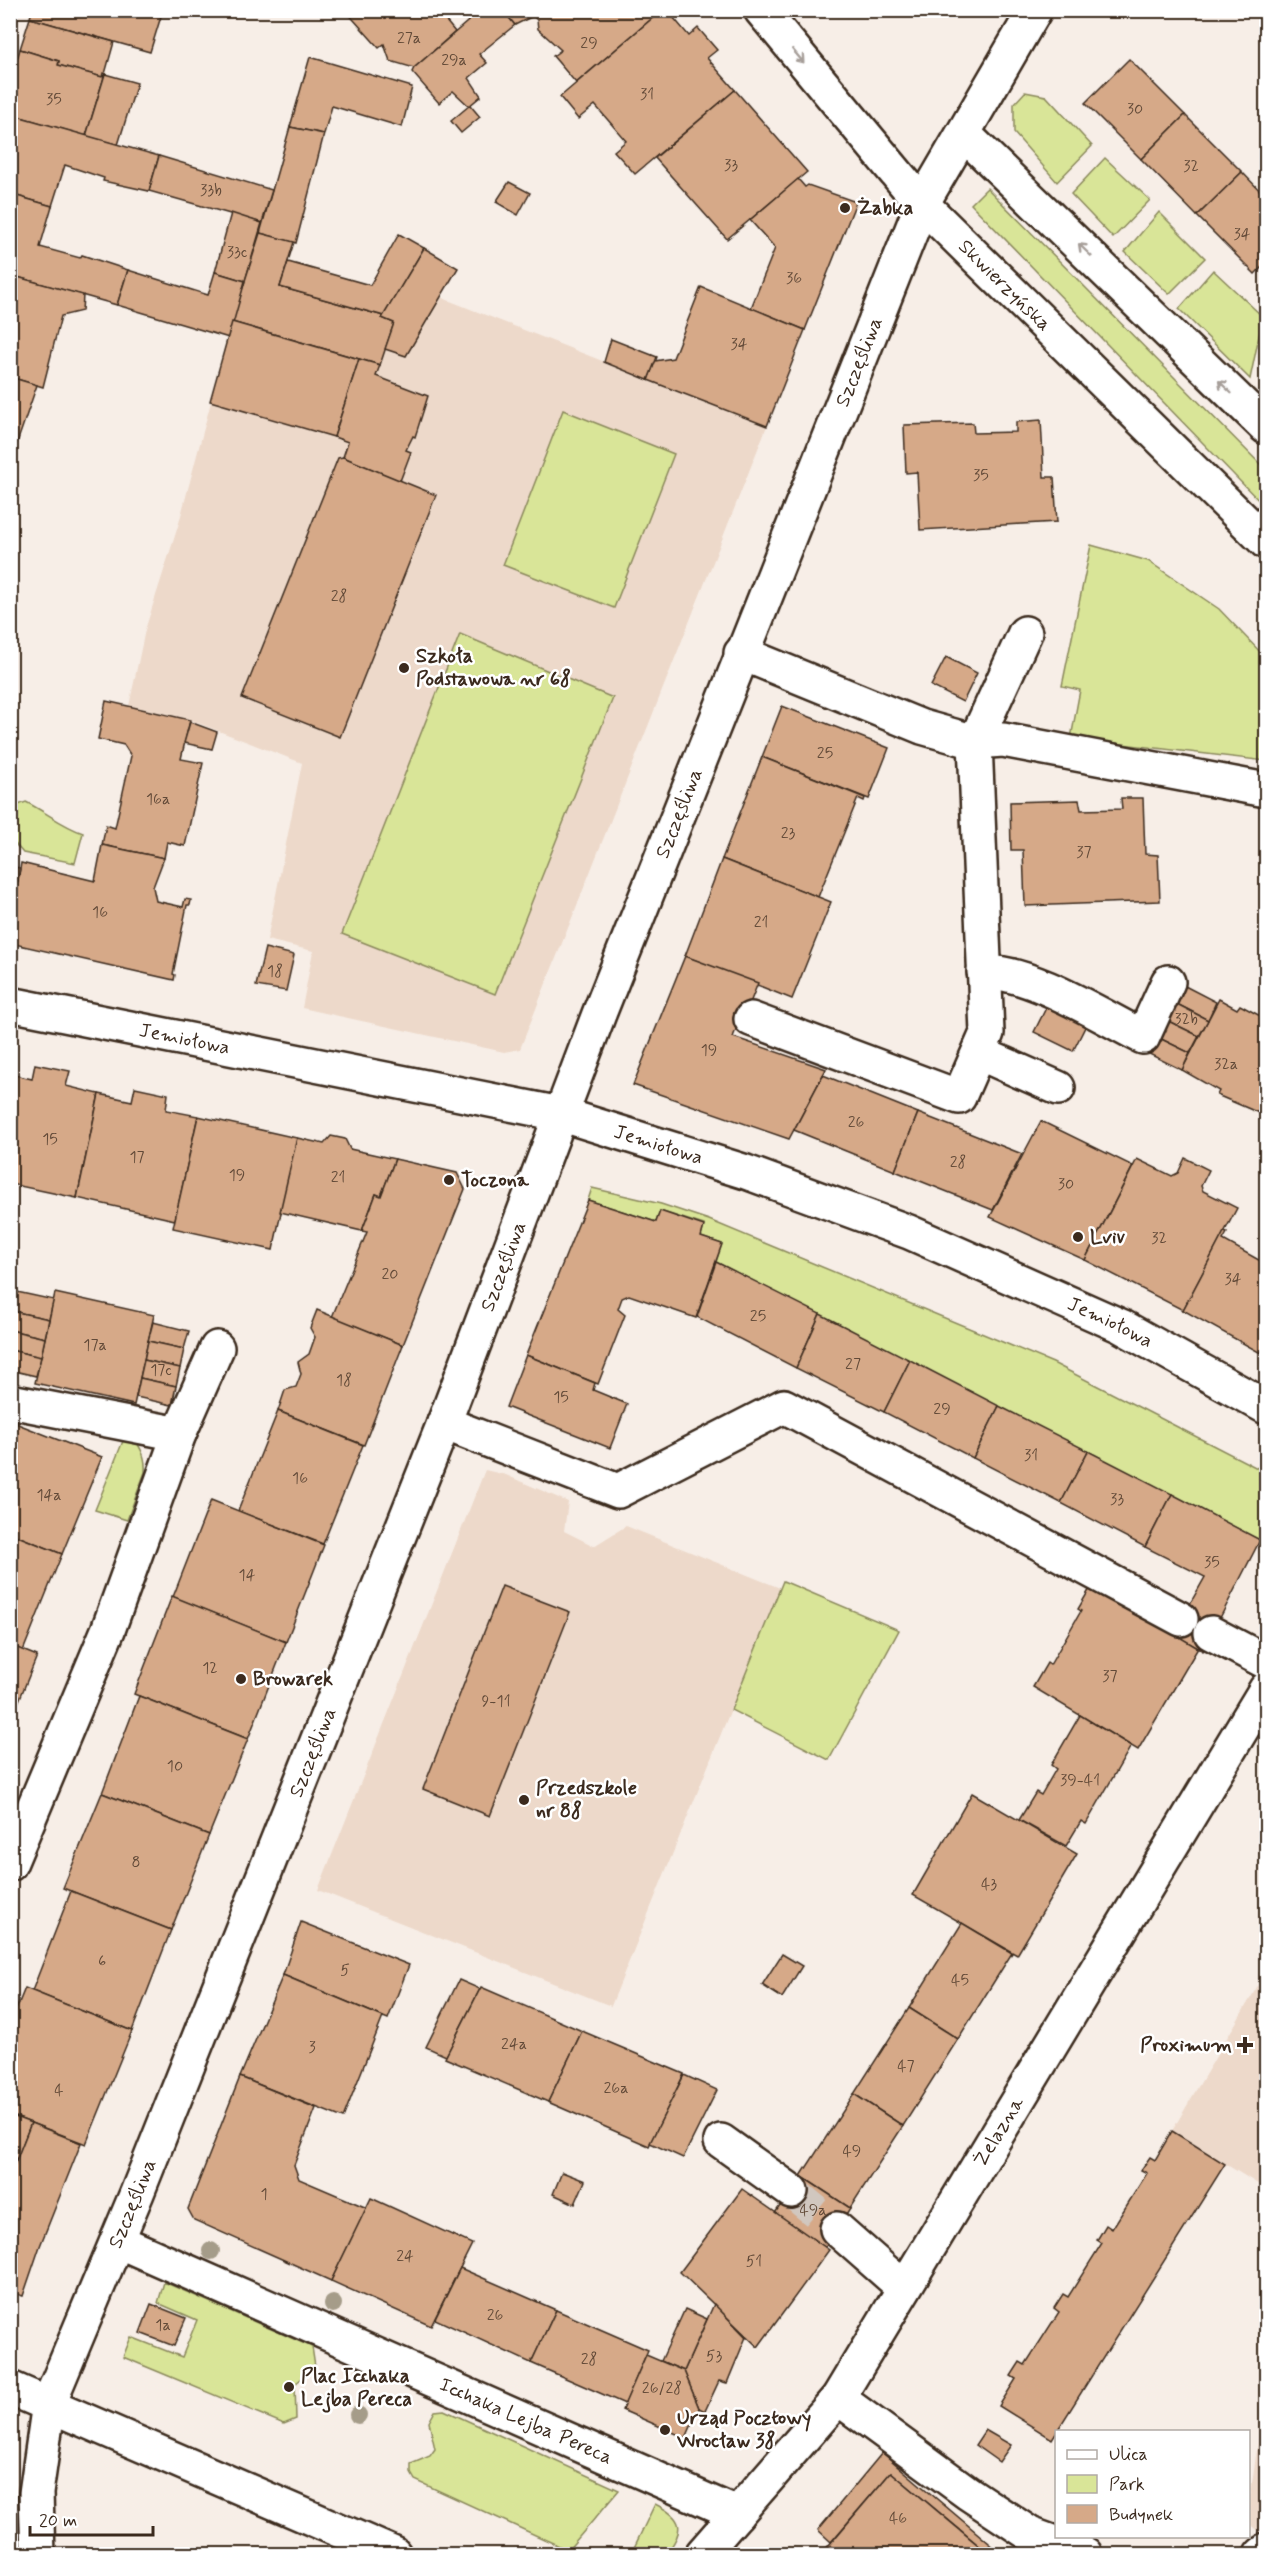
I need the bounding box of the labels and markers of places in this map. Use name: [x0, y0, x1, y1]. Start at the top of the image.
place label: Żabka: [857, 195, 913, 222]
marker: Żabka: [838, 201, 852, 215]
place label: Szkoła Podstawowa nr 68: [416, 643, 571, 693]
marker: Szkoła Podstawowa nr 68: [397, 661, 411, 675]
place label: Toczona: [461, 1167, 530, 1194]
marker: Toczona: [442, 1173, 456, 1187]
place label: Lviv: [1090, 1224, 1126, 1251]
marker: Lviv: [1071, 1230, 1085, 1244]
place label: Browarek: [253, 1666, 333, 1693]
marker: Browarek: [234, 1672, 248, 1686]
place label: Przedszkole nr 88: [536, 1775, 637, 1825]
marker: Przedszkole nr 88: [517, 1793, 531, 1807]
place label: Proximum: [1140, 2032, 1232, 2059]
marker: Proximum: [1236, 2036, 1254, 2054]
place label: Plac Icchaka Lejba Pereca: [301, 2363, 412, 2413]
marker: Plac Icchaka Lejba Pereca: [282, 2380, 296, 2394]
place label: Urząd Pocztowy Wrocław 38: [676, 2405, 811, 2455]
marker: Urząd Pocztowy Wrocław 38: [658, 2423, 672, 2437]

